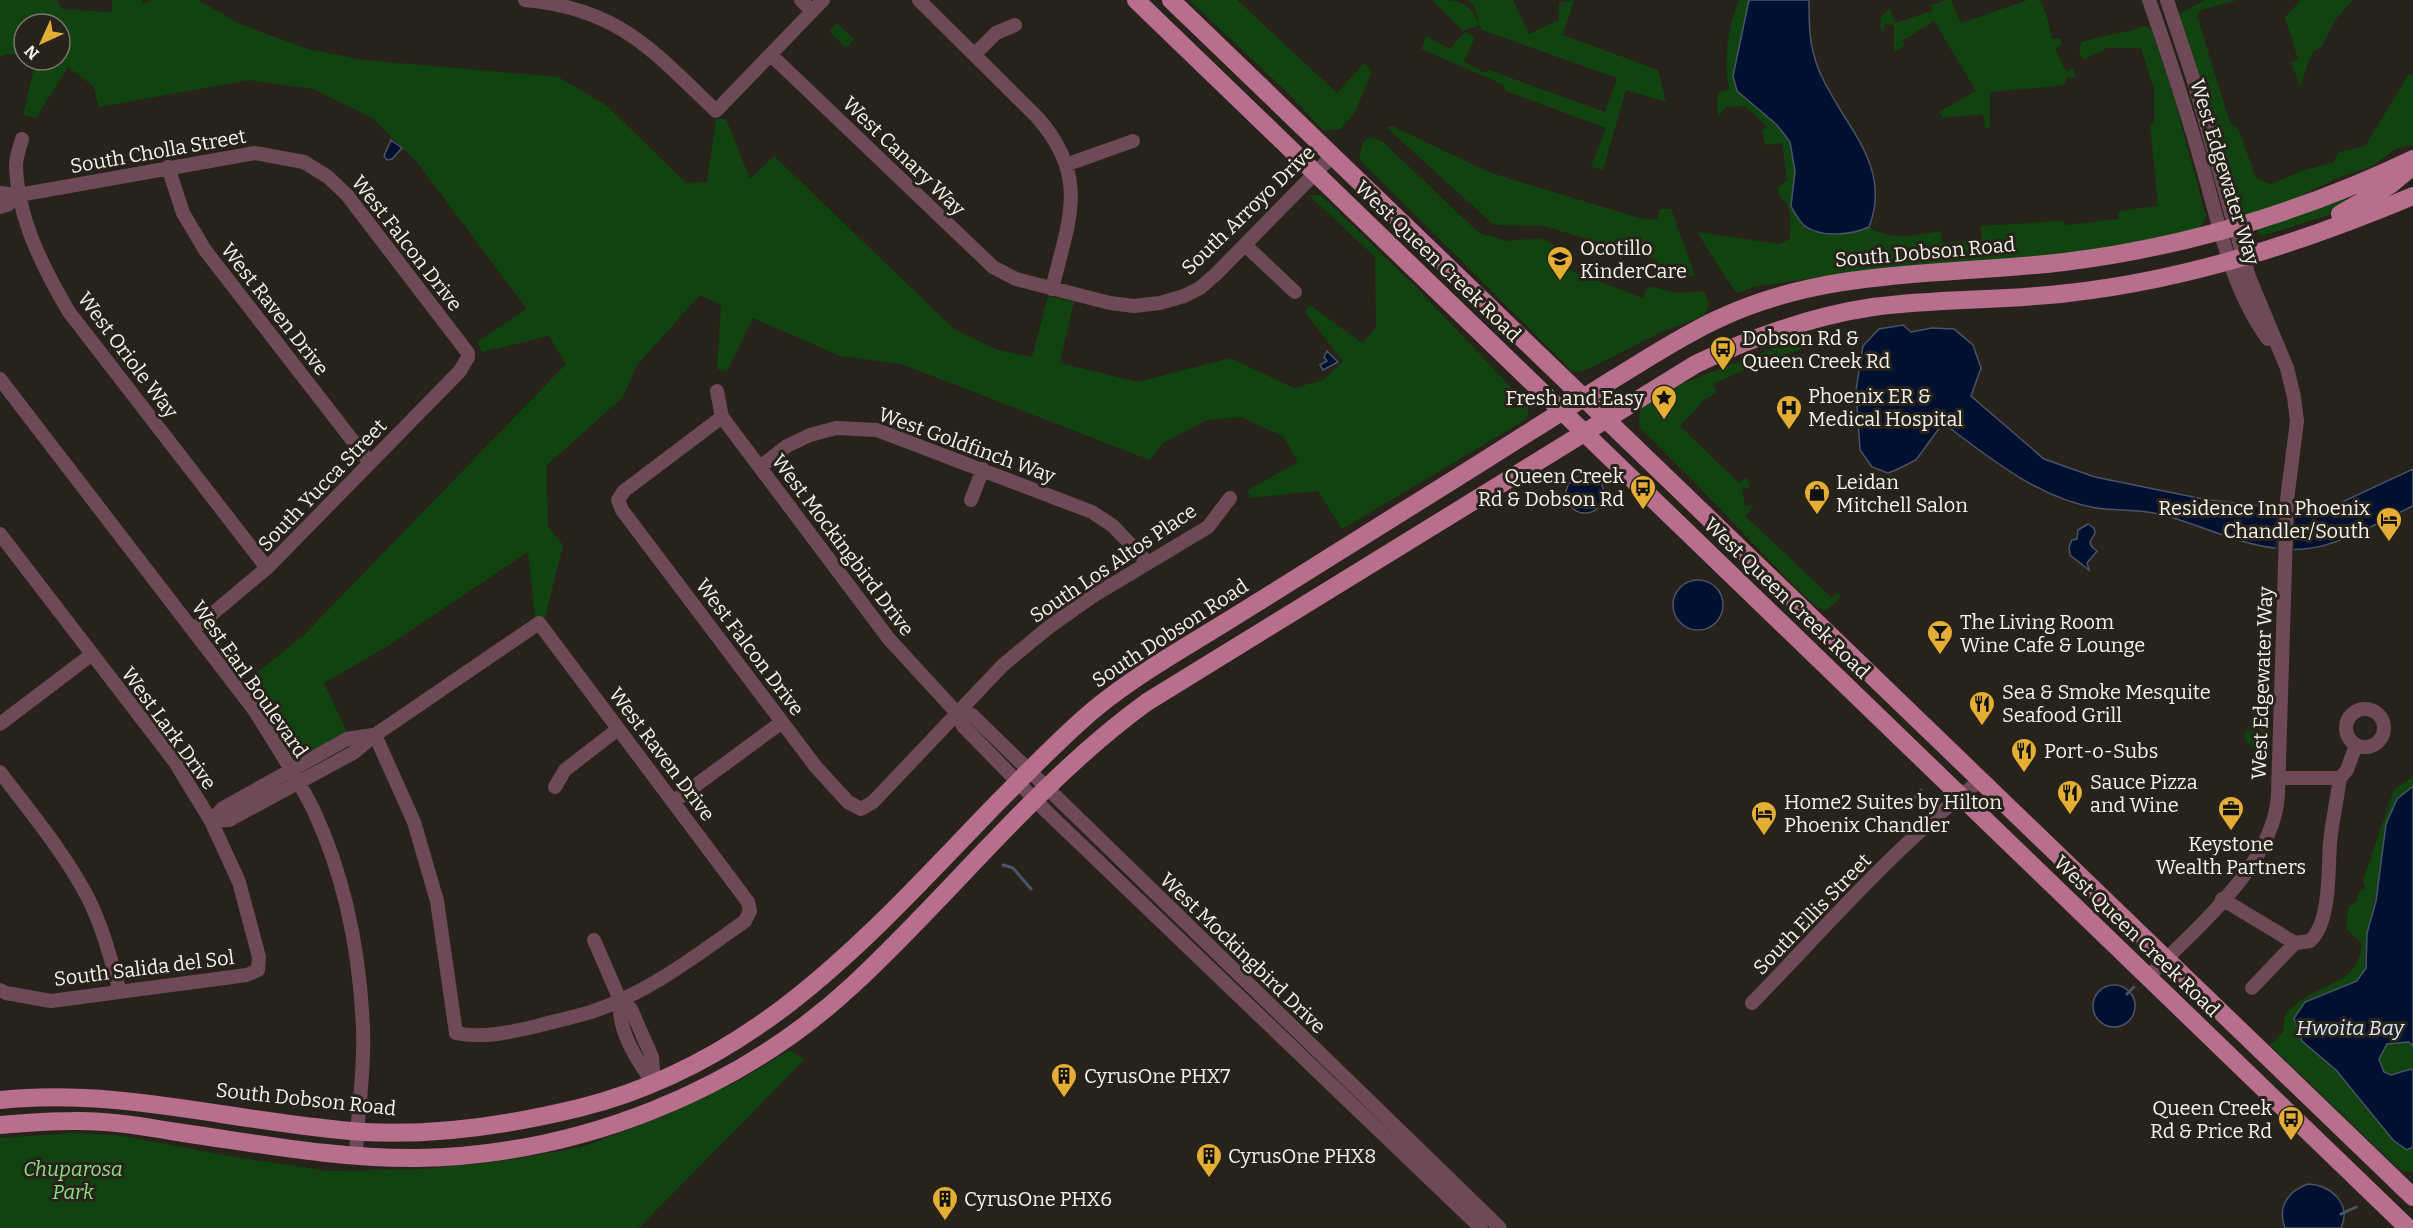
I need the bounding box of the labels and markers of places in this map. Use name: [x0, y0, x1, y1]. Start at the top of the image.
place label: Ocotillo KinderCare: [1580, 236, 1687, 283]
school or university icon: Ocotillo KinderCare: [1545, 244, 1575, 282]
place label: Dobson Rd & Queen Creek Rd: [1742, 326, 1890, 373]
bus stop icon: Dobson Rd & Queen Creek Rd: [1708, 334, 1738, 372]
place icon: Fresh and Easy: [1649, 383, 1679, 421]
place label: Phoenix ER & Medical Hospital: [1808, 384, 1963, 431]
place label: Fresh and Easy: [1506, 386, 1644, 410]
hospital icon: Phoenix ER & Medical Hospital: [1774, 393, 1804, 431]
place label: Queen Creek Rd & Dobson Rd: [1478, 464, 1625, 511]
place label: Leidan Mitchell Salon: [1836, 470, 1968, 517]
bus stop icon: Queen Creek Rd & Dobson Rd: [1628, 473, 1658, 511]
shop icon: Leidan Mitchell Salon: [1802, 478, 1832, 516]
place label: Residence Inn Phoenix Chandler/South: [2158, 496, 2371, 543]
hotel icon: Residence Inn Phoenix Chandler/South: [2374, 505, 2404, 543]
place label: The Living Room Wine Cafe & Lounge: [1960, 610, 2145, 657]
bar icon: The Living Room Wine Cafe & Lounge: [1925, 618, 1955, 656]
place label: Sea & Smoke Mesquite Seafood Grill: [2002, 680, 2211, 727]
restaurant icon: Sea & Smoke Mesquite Seafood Grill: [1967, 689, 1997, 727]
restaurant icon: Port-o-Subs: [2009, 736, 2039, 774]
place label: Port-o-Subs: [2044, 739, 2158, 763]
place label: Sauce Pizza and Wine: [2090, 770, 2198, 817]
restaurant icon: Sauce Pizza and Wine: [2055, 778, 2085, 816]
place label: Home2 Suites by Hilton Phoenix Chandler: [1784, 790, 2002, 837]
office icon: Keystone Wealth Partners: [2216, 794, 2246, 832]
hotel icon: Home2 Suites by Hilton Phoenix Chandler: [1749, 799, 1779, 837]
place label: Keystone Wealth Partners: [2156, 832, 2306, 879]
building icon: CyrusOne PHX7: [1049, 1061, 1079, 1099]
place label: CyrusOne PHX7: [1084, 1064, 1230, 1088]
place label: Queen Creek Rd & Price Rd: [2150, 1096, 2273, 1143]
bus stop icon: Queen Creek Rd & Price Rd: [2276, 1104, 2306, 1142]
building icon: CyrusOne PHX8: [1194, 1141, 1224, 1179]
place label: CyrusOne PHX8: [1228, 1144, 1376, 1168]
building icon: CyrusOne PHX6: [930, 1184, 960, 1222]
place label: CyrusOne PHX6: [964, 1187, 1112, 1211]

